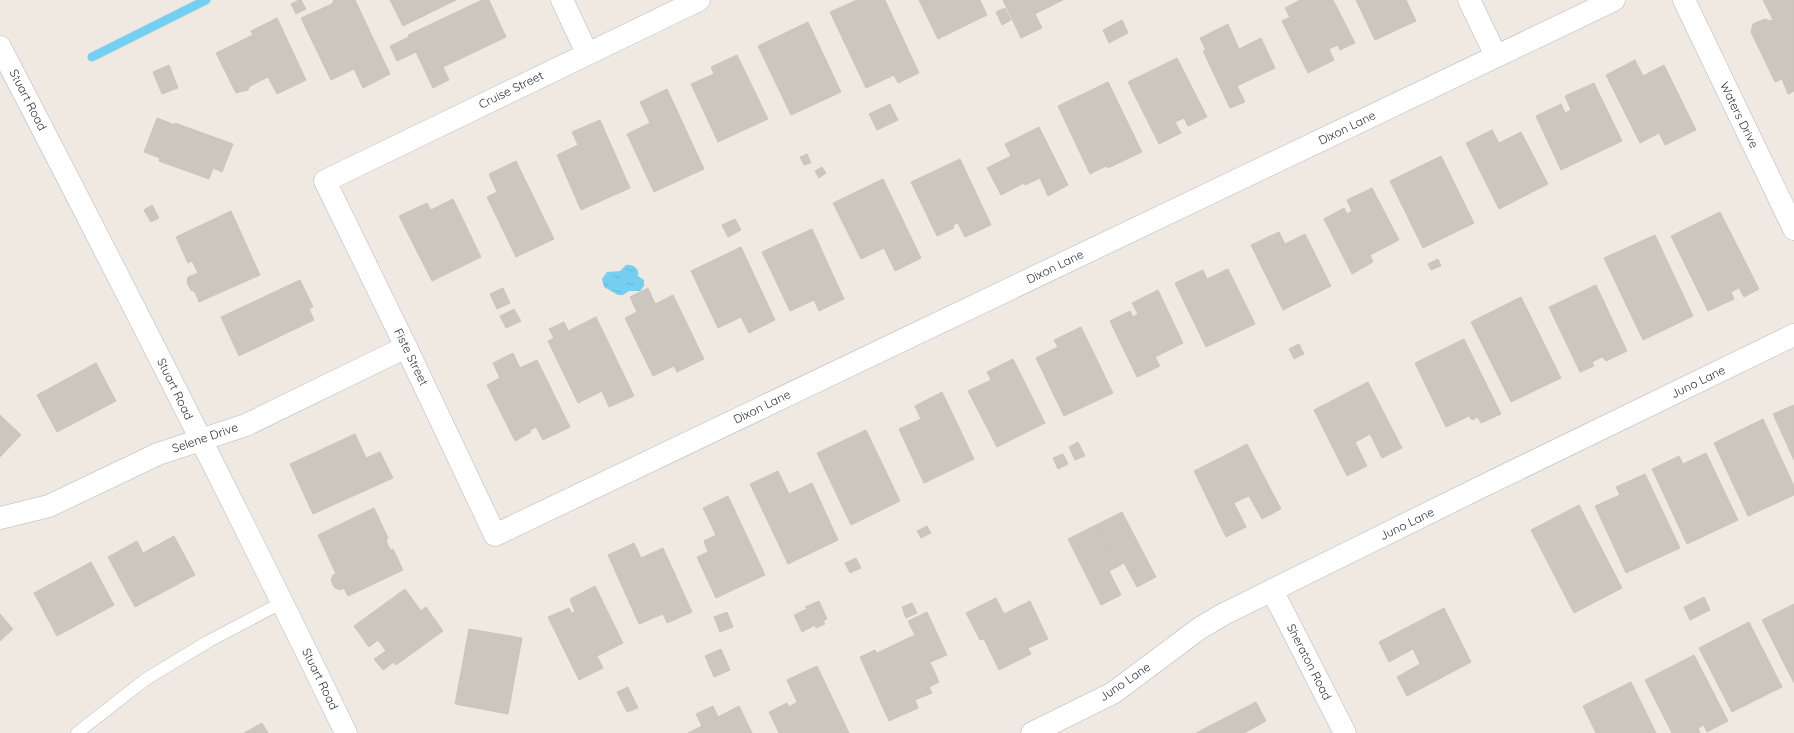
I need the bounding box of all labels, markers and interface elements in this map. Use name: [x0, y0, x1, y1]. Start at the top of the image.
street label: Stuart Road: [7, 67, 50, 133]
street label: Cruise Street: [476, 67, 546, 112]
street label: Waters Drive: [1717, 79, 1762, 151]
street label: Dixon Lane: [1316, 107, 1378, 148]
street label: Dixon Lane: [1024, 246, 1086, 287]
street label: Fiste Street: [391, 326, 432, 388]
street label: Stuart Road: [154, 356, 197, 422]
street label: Juno Lane: [1668, 362, 1728, 401]
street label: Dixon Lane: [731, 386, 793, 427]
street label: Selene Drive: [170, 419, 240, 456]
street label: Juno Lane: [1377, 504, 1437, 543]
street label: Sheraton Road: [1284, 621, 1335, 702]
street label: Stuart Road: [299, 646, 342, 712]
street label: Juno Lane: [1096, 659, 1153, 704]

